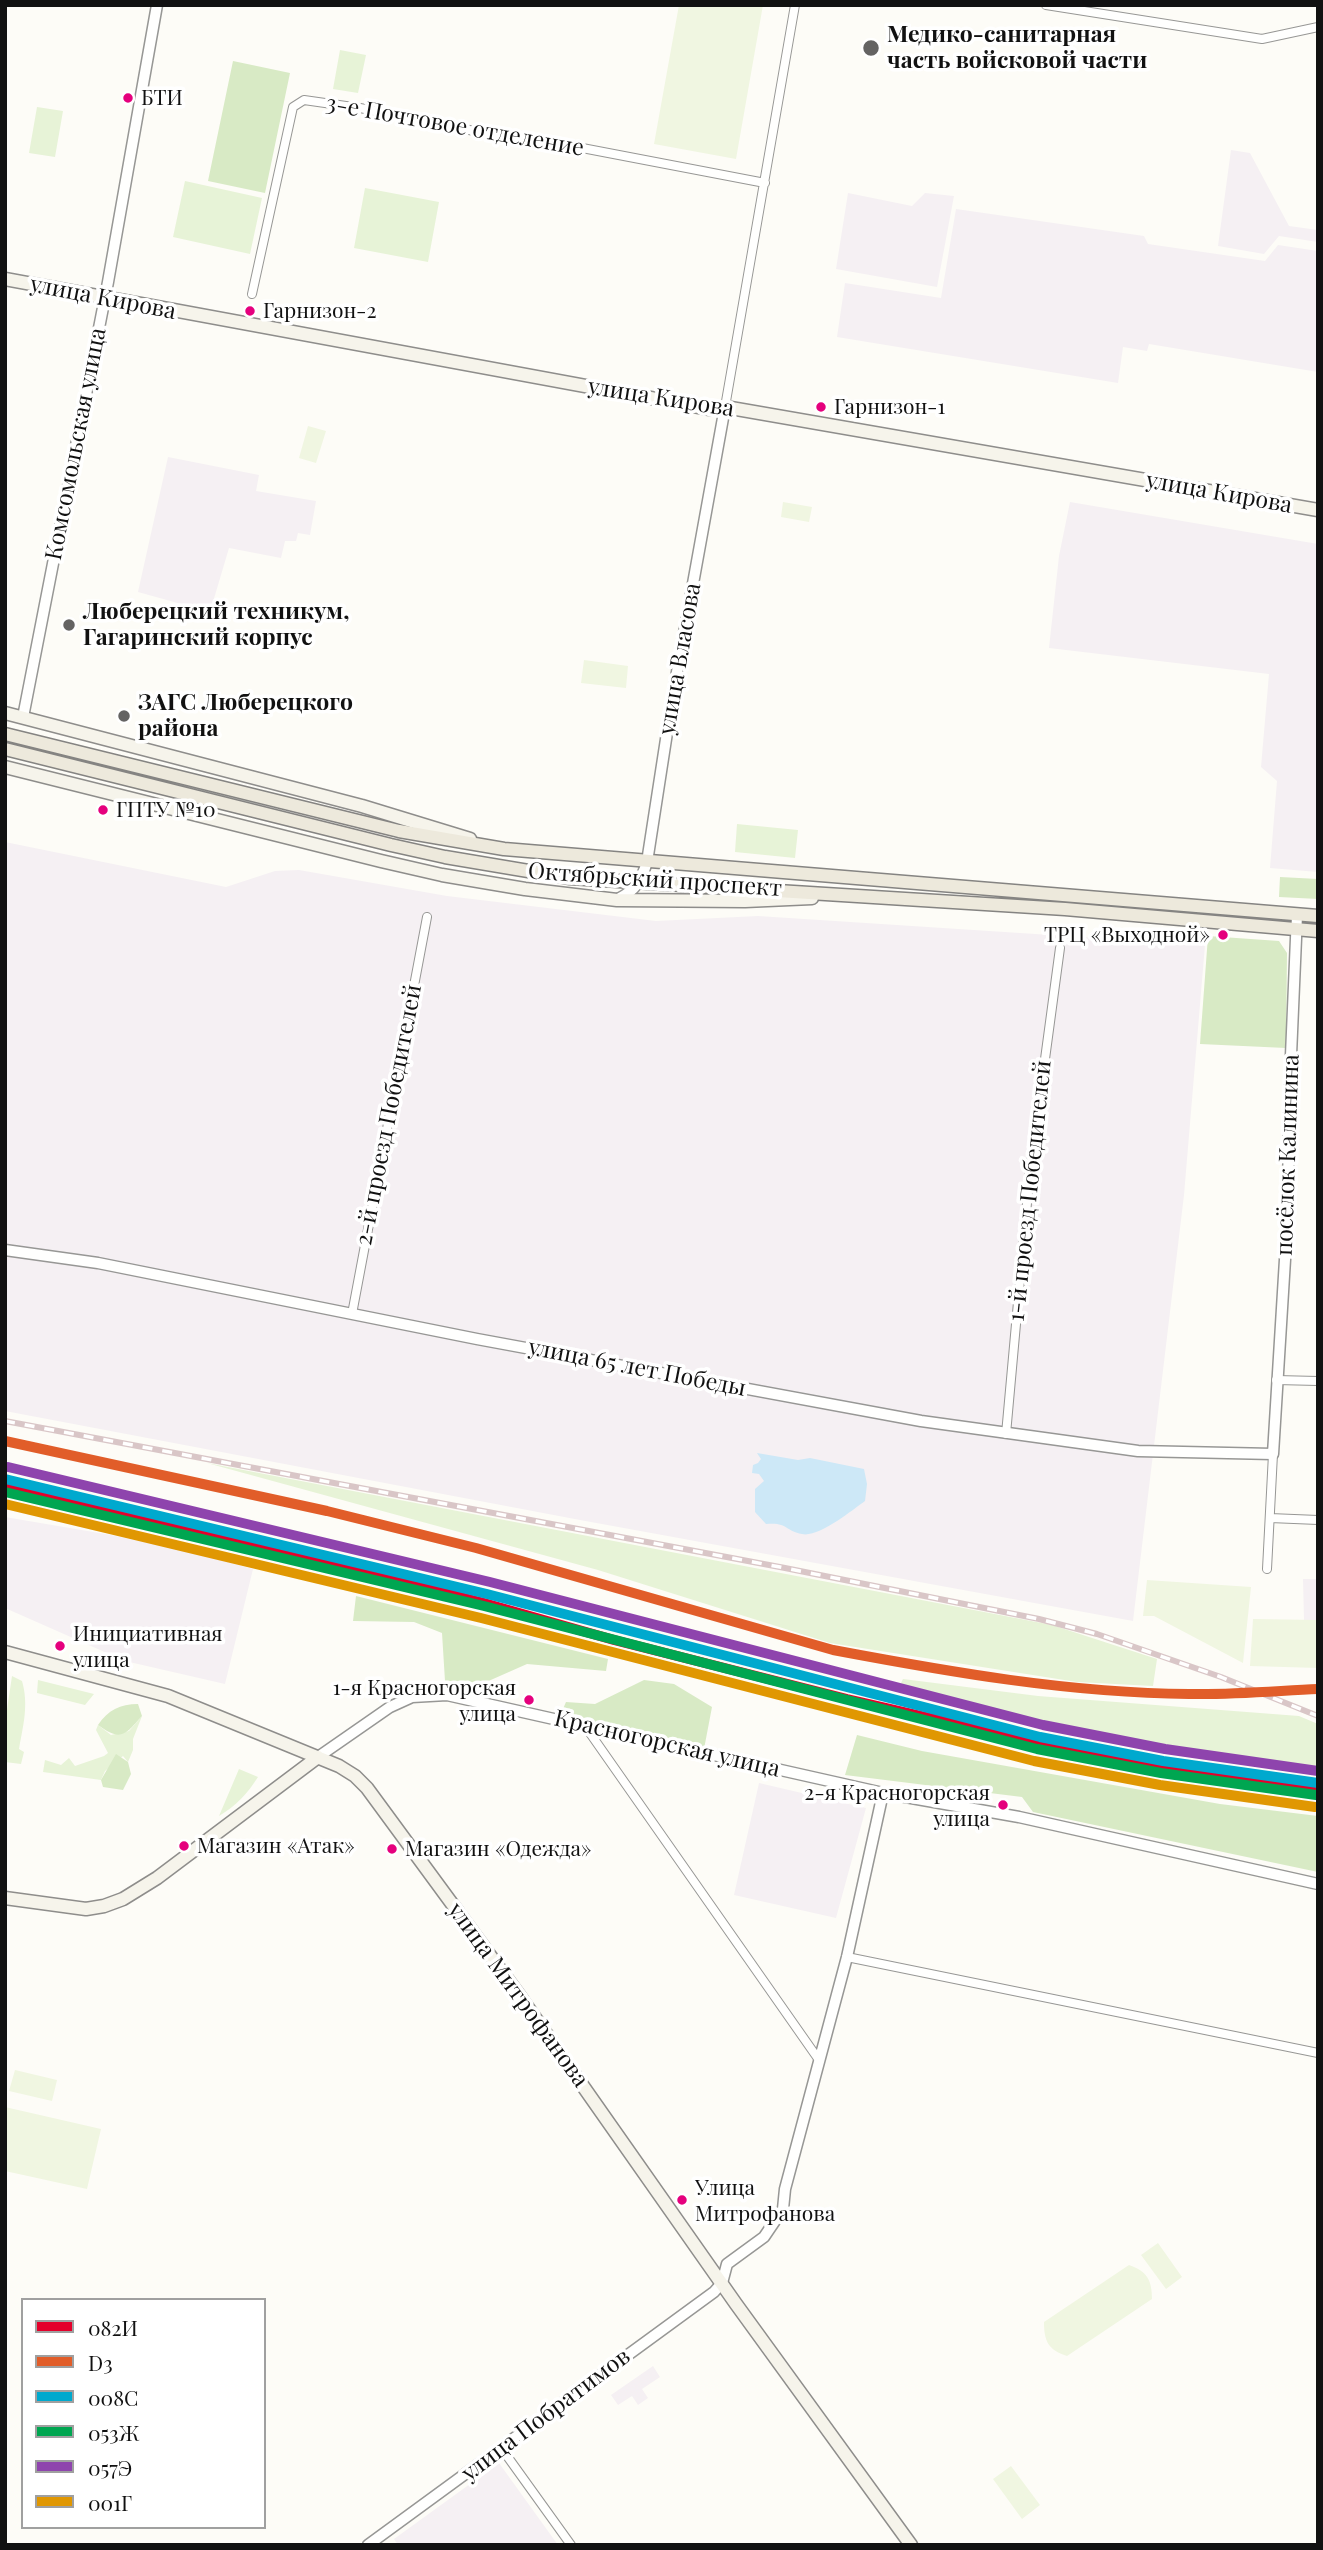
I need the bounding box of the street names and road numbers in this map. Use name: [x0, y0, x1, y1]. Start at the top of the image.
street label: 3-е Почтовое отделение: [324, 90, 586, 162]
street label: улица Кирова: [28, 270, 178, 326]
street label: Комсомольская улица: [40, 325, 112, 563]
street label: улица Кирова: [586, 373, 736, 423]
street label: улица Кирова: [1144, 467, 1294, 519]
street label: улица Власова: [653, 581, 707, 737]
street label: Октябрьский проспект: [527, 857, 783, 903]
street label: 2-й проезд Победителей: [350, 982, 428, 1248]
street label: посёлок Калинина: [1271, 1054, 1305, 1256]
street label: 1-й проезд Победителей: [1003, 1059, 1057, 1323]
street label: улица 65 лет Победы: [526, 1333, 748, 1403]
street label: Красногорская улица: [551, 1705, 783, 1783]
street label: улица Митрофанова: [442, 1897, 594, 2093]
street label: улица Побратимов: [456, 2343, 636, 2487]

